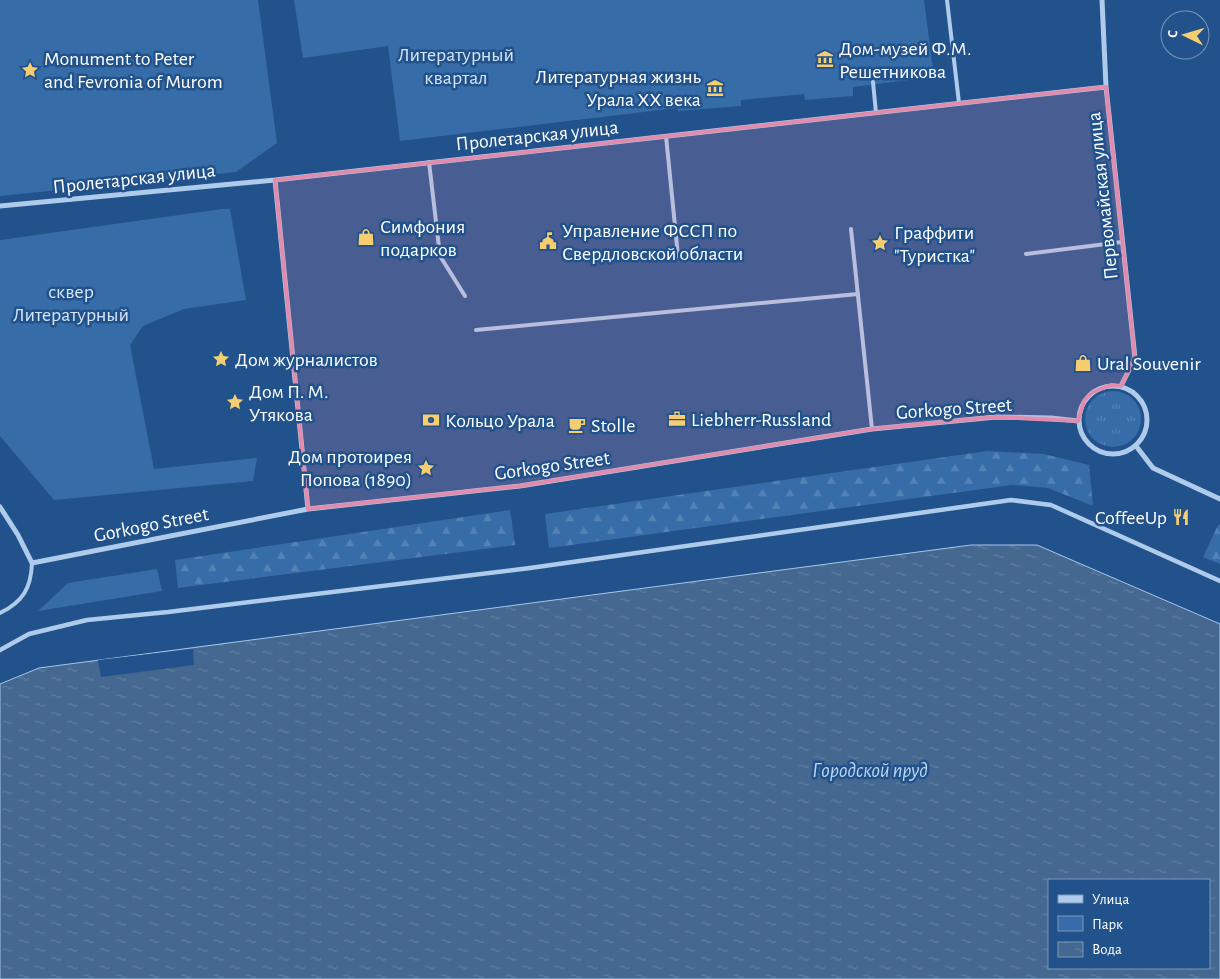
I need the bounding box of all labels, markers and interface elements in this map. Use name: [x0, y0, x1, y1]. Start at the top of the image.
north arrow: [1160, 10, 1210, 60]
text: С: [1166, 29, 1180, 38]
place label: Дом-музей Ф.М. Решетникова: [839, 39, 971, 82]
park label: Литературный квартал: [398, 45, 514, 88]
place label: Monument to Peter and Fevronia of Murom: [44, 49, 223, 92]
museum icon: Дом-музей Ф.М. Решетникова: [815, 49, 835, 69]
place icon: Monument to Peter and Fevronia of Murom: [20, 60, 40, 80]
place label: Литературная жизнь Урала XX века: [536, 67, 701, 110]
museum icon: Литературная жизнь Урала XX века: [705, 78, 725, 98]
street label: Первомайская улица: [1084, 111, 1122, 281]
street label: Пролетарская улица: [455, 117, 620, 154]
street label: Пролетарская улица: [52, 160, 217, 197]
place label: Симфония подарков: [380, 217, 465, 260]
place label: Управление ФССП по Свердловской области: [562, 221, 743, 264]
place label: Граффити "Туристка": [894, 223, 975, 266]
shop icon: Симфония подарков: [356, 227, 376, 247]
public building icon: Управление ФССП по Свердловской области: [538, 231, 558, 251]
place icon: Граффити "Туристка": [870, 233, 890, 253]
park label: сквер Литературный: [13, 282, 129, 325]
place icon: Дом журналистов: [211, 349, 231, 369]
place label: Дом журналистов: [235, 350, 378, 370]
shop icon: Ural Souvenir: [1073, 353, 1093, 373]
place label: Ural Souvenir: [1097, 354, 1201, 374]
place label: Дом П. М. Утякова: [249, 382, 329, 425]
place icon: Дом П. М. Утякова: [225, 392, 245, 412]
street label: Gorkogo Street: [895, 395, 1013, 423]
office icon: Liebherr-Russland: [667, 409, 687, 429]
bank icon: Кольцо Урала: [421, 410, 441, 430]
place label: Liebherr-Russland: [691, 410, 831, 430]
place label: Кольцо Урала: [445, 411, 555, 431]
cafe icon: Stolle: [567, 415, 587, 435]
place label: Stolle: [591, 416, 635, 436]
place label: Дом протоирея Попова (1890): [288, 447, 412, 490]
street label: Gorkogo Street: [493, 448, 612, 484]
place icon: Дом протоирея Попова (1890): [416, 458, 436, 478]
street label: Gorkogo Street: [92, 504, 211, 546]
restaurant icon: CoffeeUp: [1171, 507, 1191, 527]
place label: CoffeeUp: [1095, 508, 1167, 528]
water label: Городской пруд: [812, 760, 928, 782]
legend: [1048, 879, 1210, 969]
text: Улица: [1092, 892, 1129, 907]
text: Парк: [1092, 917, 1123, 932]
text: Вода: [1092, 942, 1122, 957]

